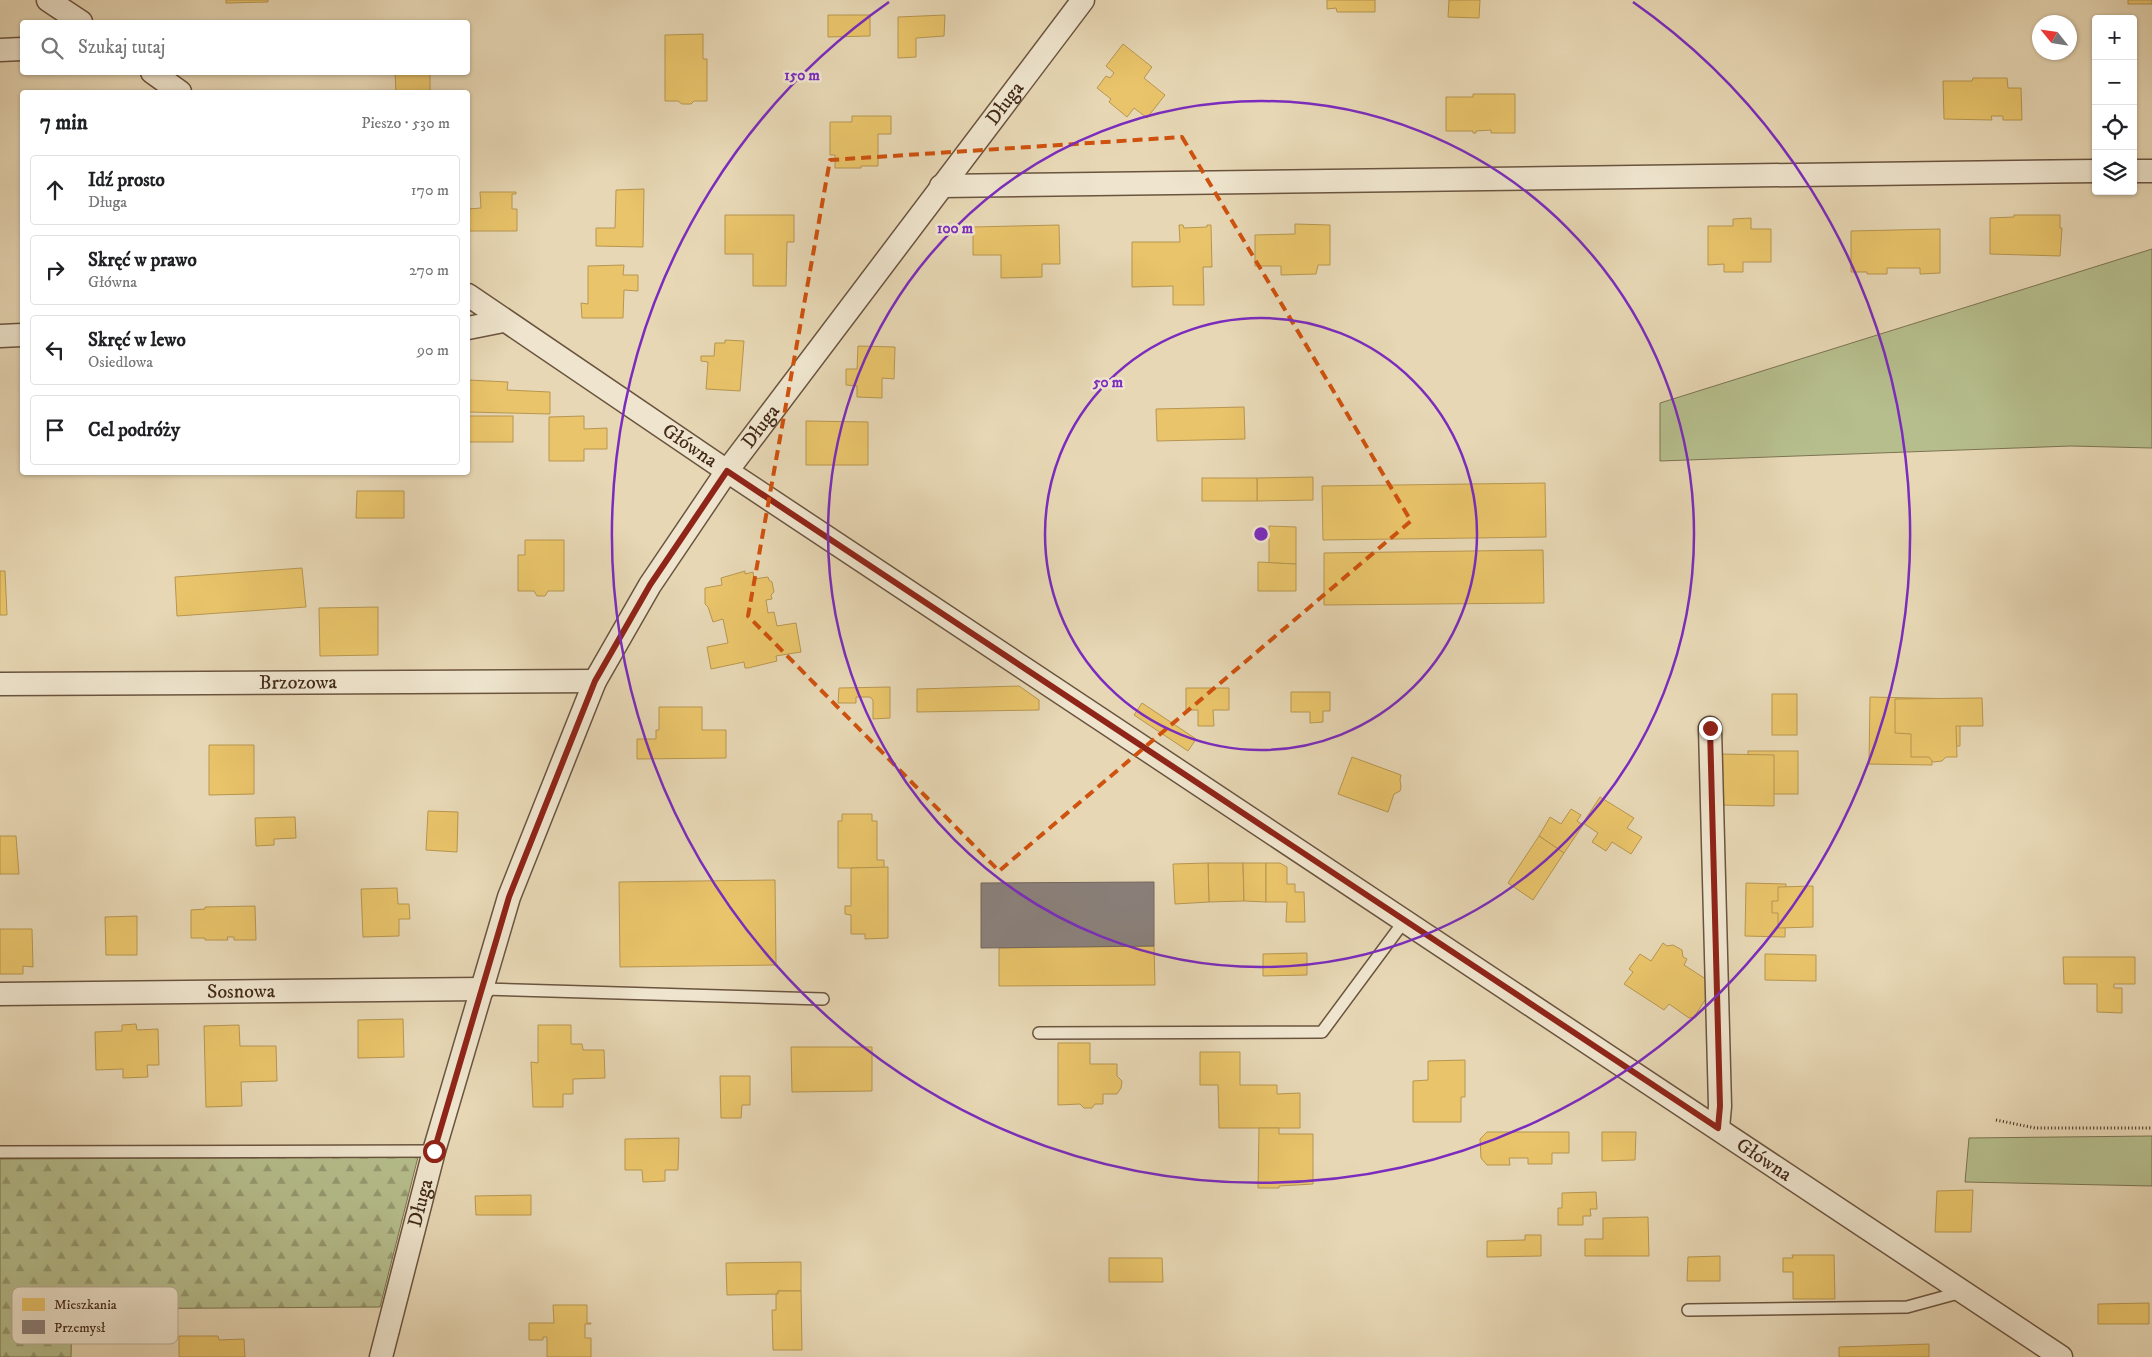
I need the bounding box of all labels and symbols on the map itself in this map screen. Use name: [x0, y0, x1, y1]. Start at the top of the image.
north arrow: [2032, 15, 2077, 60]
text: 150 m: [784, 66, 820, 85]
street label: Długa: [980, 76, 1030, 130]
text: 100 m: [937, 219, 974, 238]
text: 50 m: [1092, 373, 1124, 392]
street label: Długa: [736, 399, 786, 454]
street label: Główna: [657, 418, 722, 474]
centre of rings: [1252, 525, 1270, 543]
street label: Brzozowa: [259, 670, 338, 695]
route end: [1699, 717, 1722, 740]
street label: Sosnowa: [207, 979, 276, 1004]
street label: Główna: [1731, 1132, 1797, 1187]
route start: [423, 1140, 446, 1163]
street label: Długa: [402, 1176, 439, 1230]
legend: [12, 1287, 178, 1344]
text: Mieszkania: [54, 1296, 117, 1314]
text: Przemysł: [54, 1319, 106, 1337]

